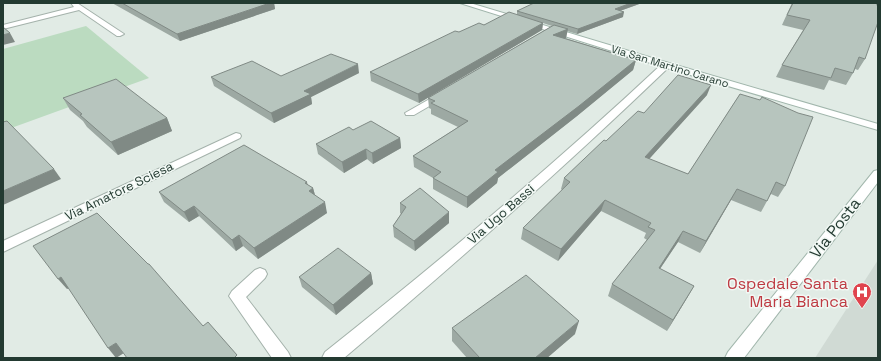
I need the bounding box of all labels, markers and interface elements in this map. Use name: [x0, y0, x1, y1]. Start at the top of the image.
street label: Via San Martino Carano: [609, 41, 731, 91]
street label: Via Amatore Sciesa: [62, 157, 177, 225]
street label: Via Ugo Bassi: [464, 180, 538, 248]
street label: Via Posta: [805, 193, 865, 263]
place label: Ospedale Santa Maria Bianca: [727, 273, 848, 312]
hospital icon: Ospedale Santa Maria Bianca: [851, 281, 873, 309]

